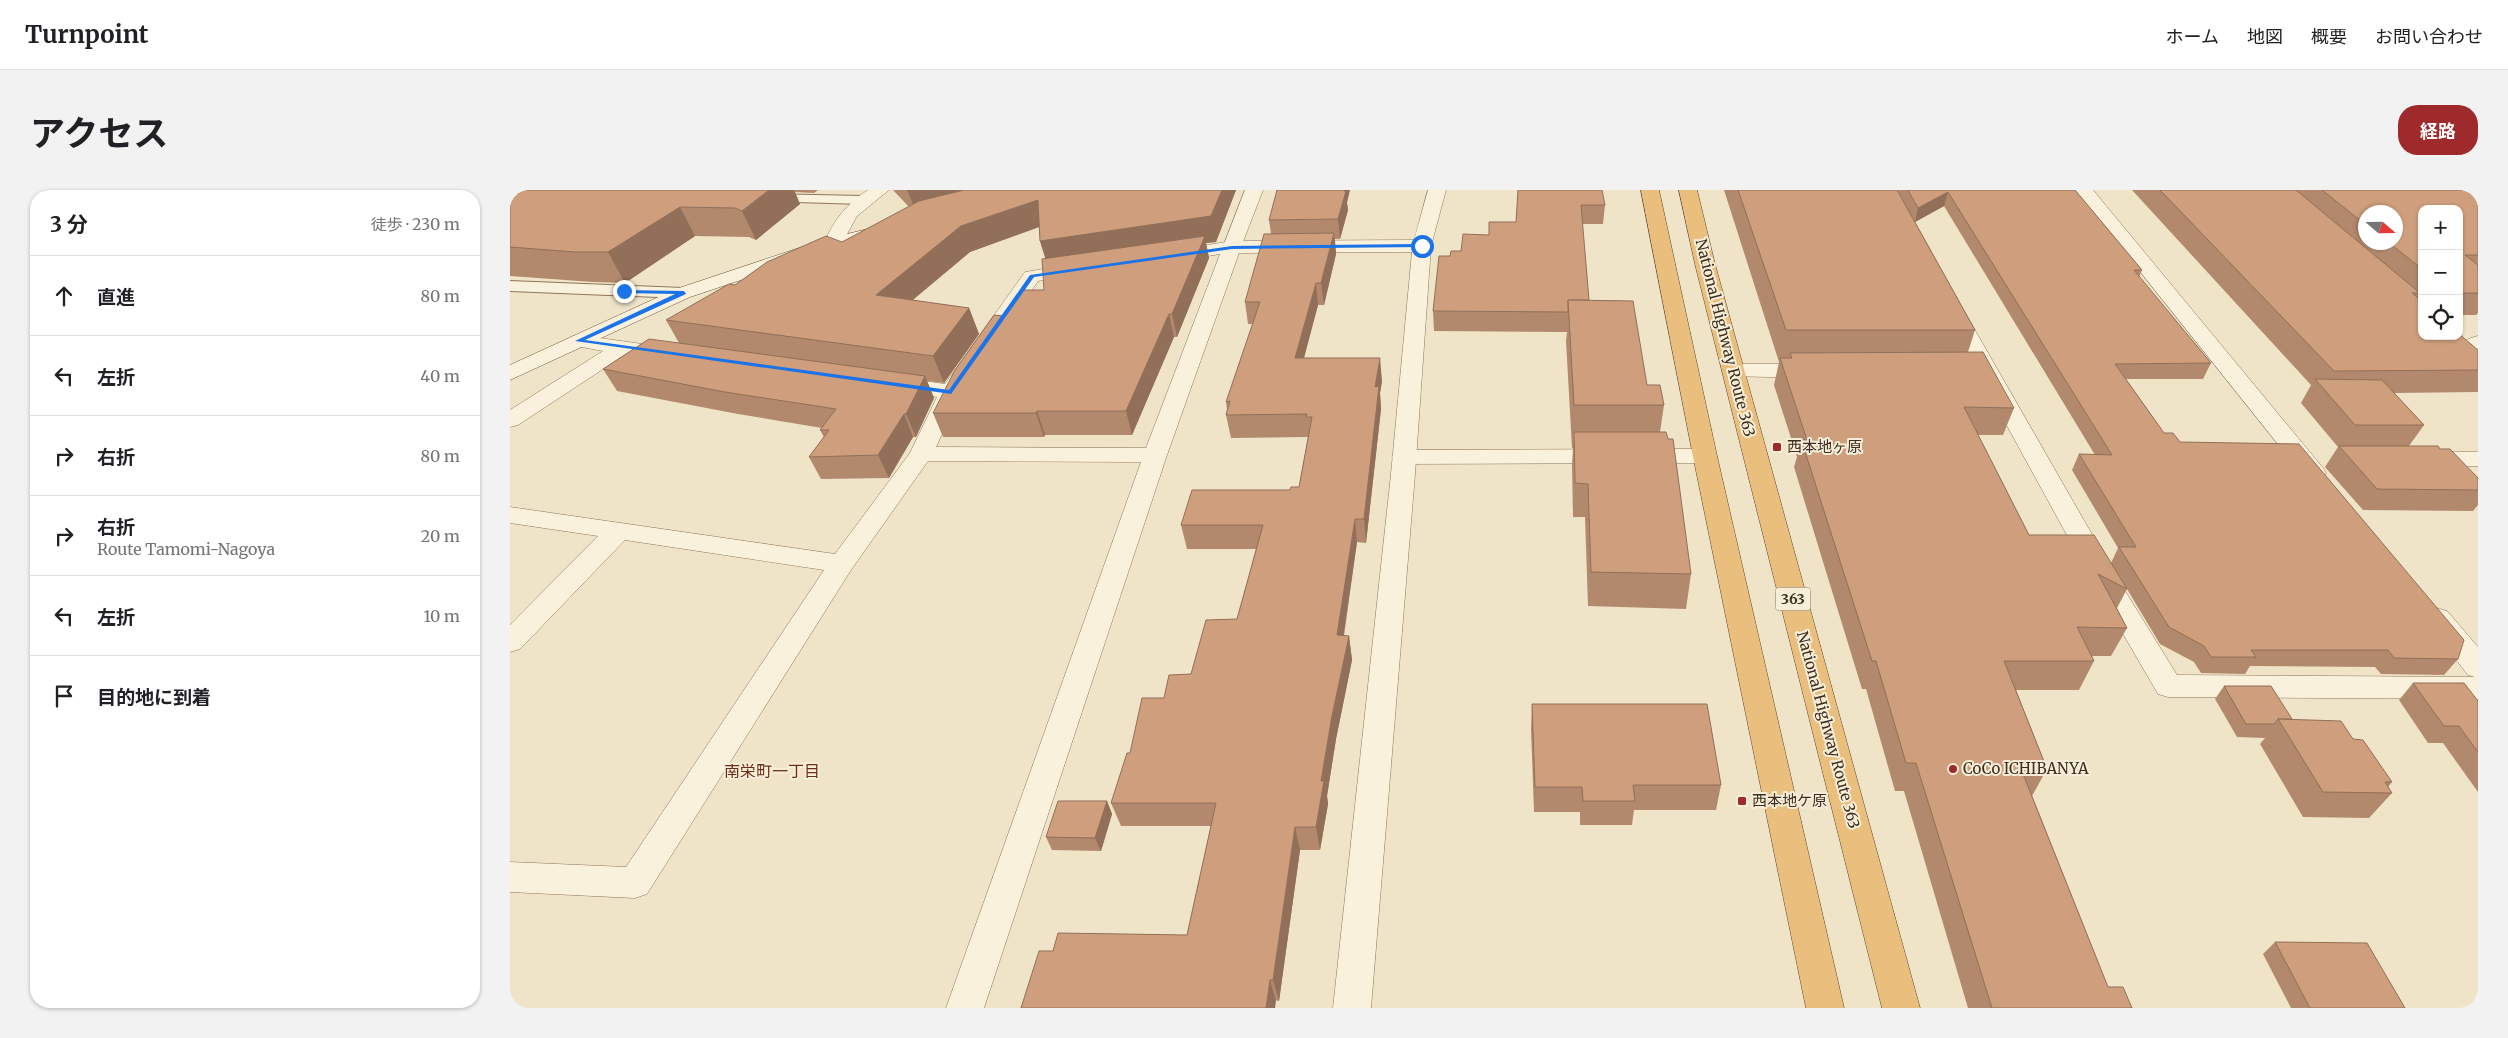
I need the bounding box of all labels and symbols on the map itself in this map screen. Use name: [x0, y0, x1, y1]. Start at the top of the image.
north arrow: [2358, 205, 2403, 250]
route start: [1411, 235, 1434, 258]
street label: National Highway Route 363: [1692, 237, 1759, 439]
route end: [613, 280, 636, 303]
place label: 西本地ヶ原: [1787, 437, 1862, 456]
marker: 西本地ヶ原: [1771, 441, 1783, 453]
road number: 363: [1776, 588, 1810, 610]
street label: National Highway Route 363: [1793, 629, 1864, 831]
place label: CoCo ICHIBANYA: [1963, 759, 2089, 778]
district label: 南栄町一丁目: [724, 761, 820, 781]
marker: CoCo ICHIBANYA: [1947, 763, 1959, 775]
place label: 西本地ケ原: [1752, 791, 1827, 810]
marker: 西本地ケ原: [1736, 795, 1748, 807]

